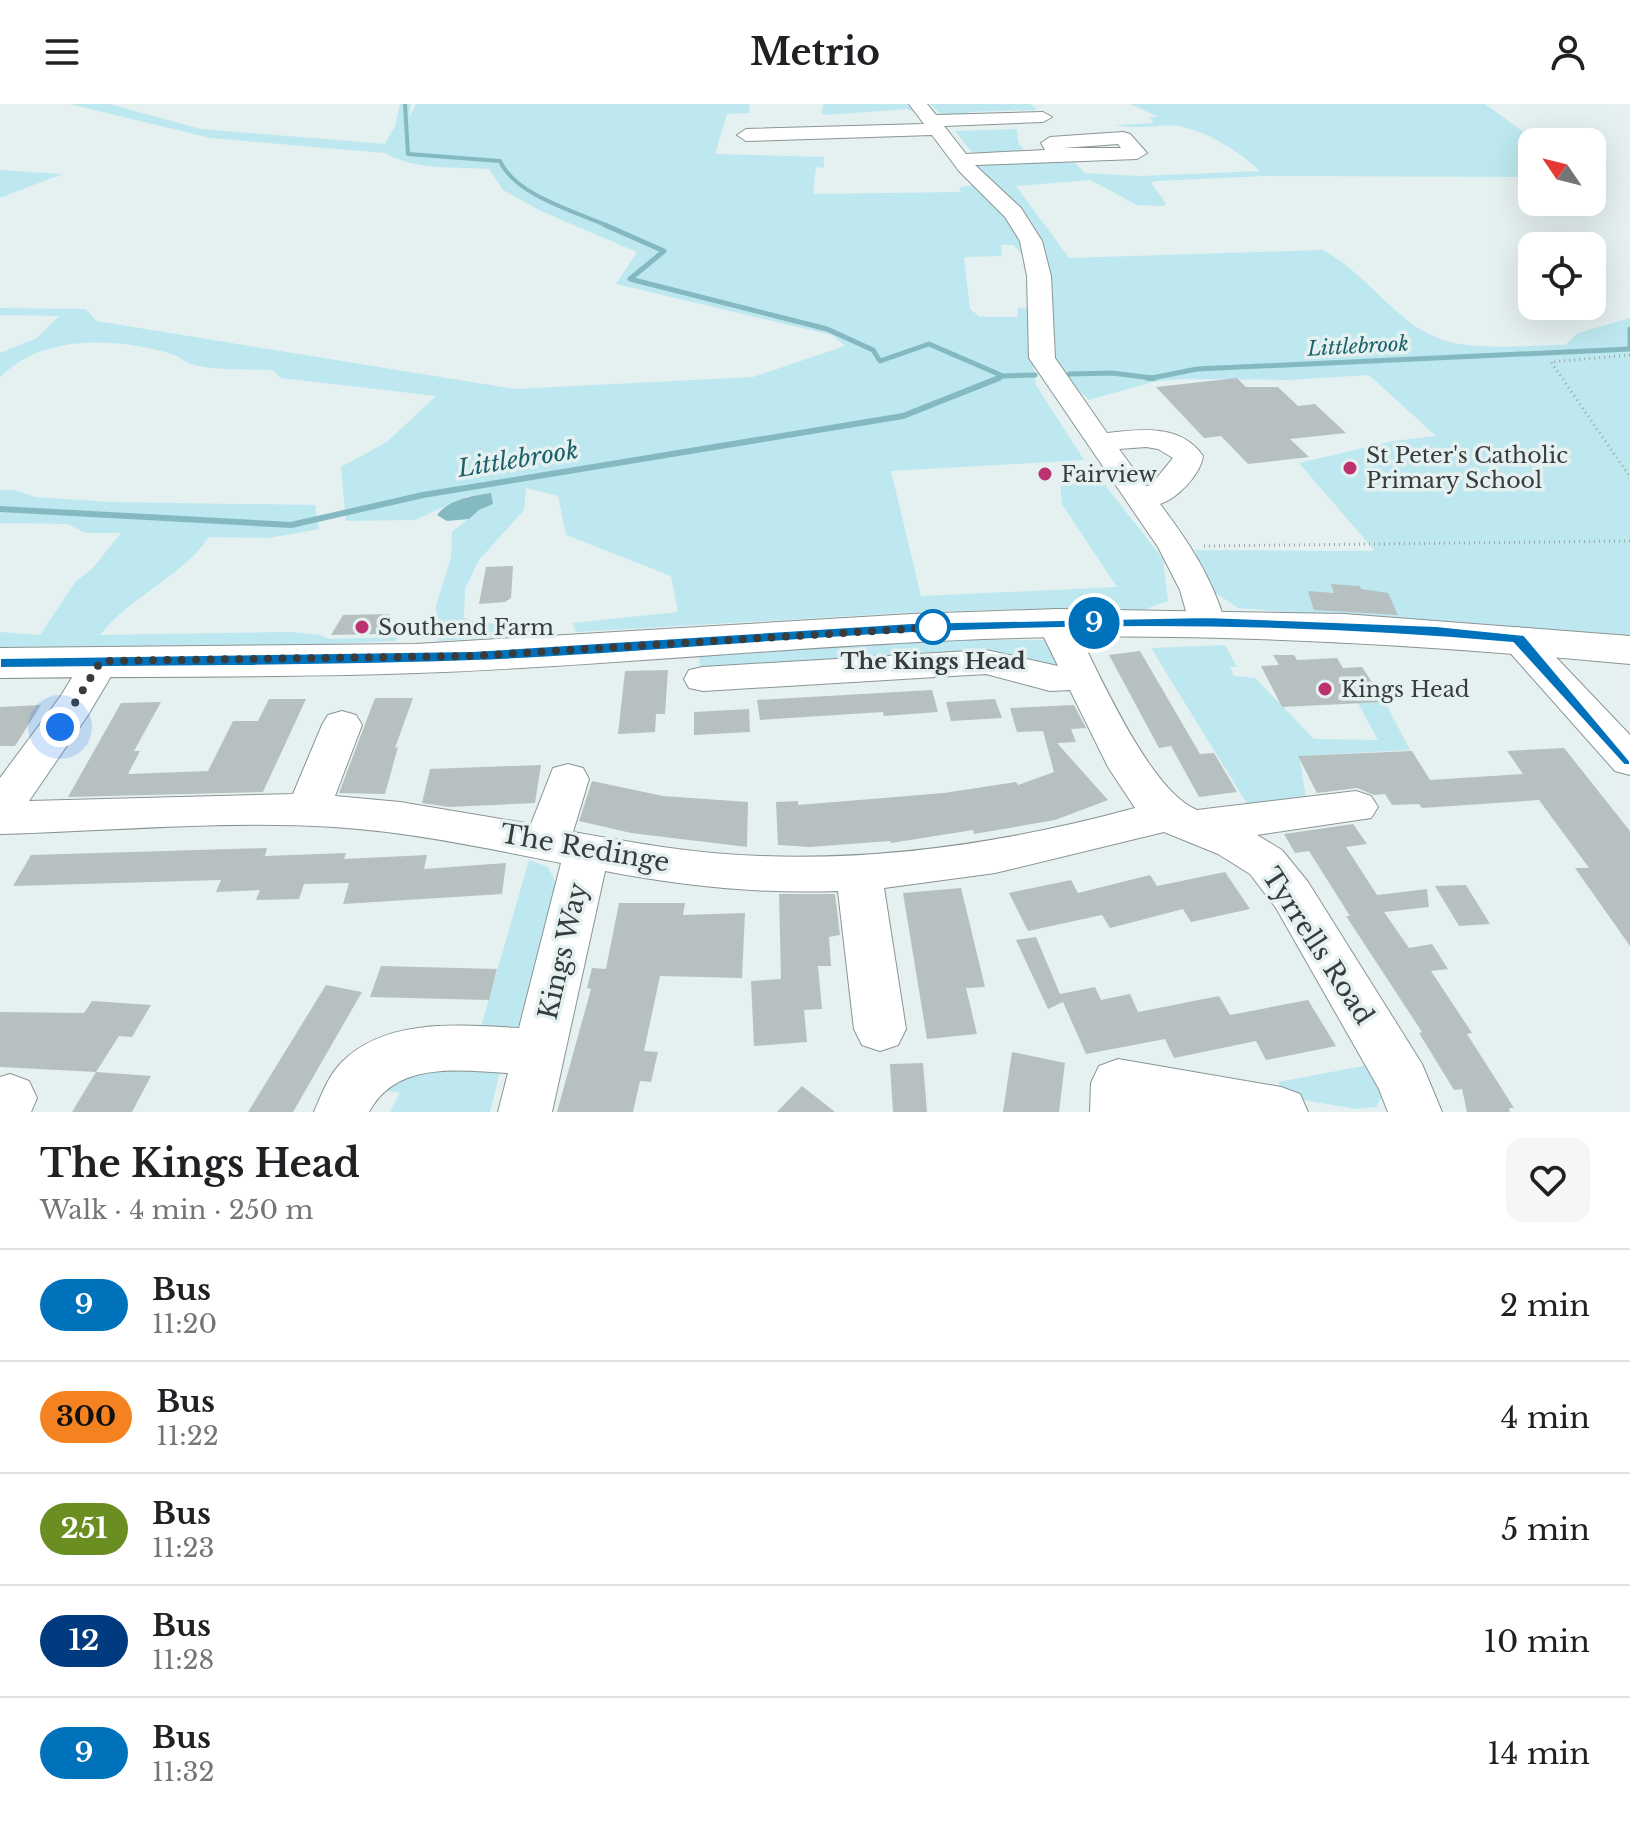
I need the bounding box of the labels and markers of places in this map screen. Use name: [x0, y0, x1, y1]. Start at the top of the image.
place label: St Peter's Catholic Primary School: [1366, 442, 1568, 494]
marker: St Peter's Catholic Primary School: [1341, 459, 1359, 477]
place label: Fairview: [1061, 461, 1157, 488]
marker: Fairview: [1036, 465, 1054, 483]
marker: The Kings Head: [916, 610, 950, 644]
place label: Southend Farm: [378, 614, 554, 641]
marker: Southend Farm: [353, 618, 371, 636]
place label: The Kings Head: [840, 648, 1026, 675]
place label: Kings Head: [1341, 676, 1470, 703]
marker: Kings Head: [1316, 680, 1334, 698]

